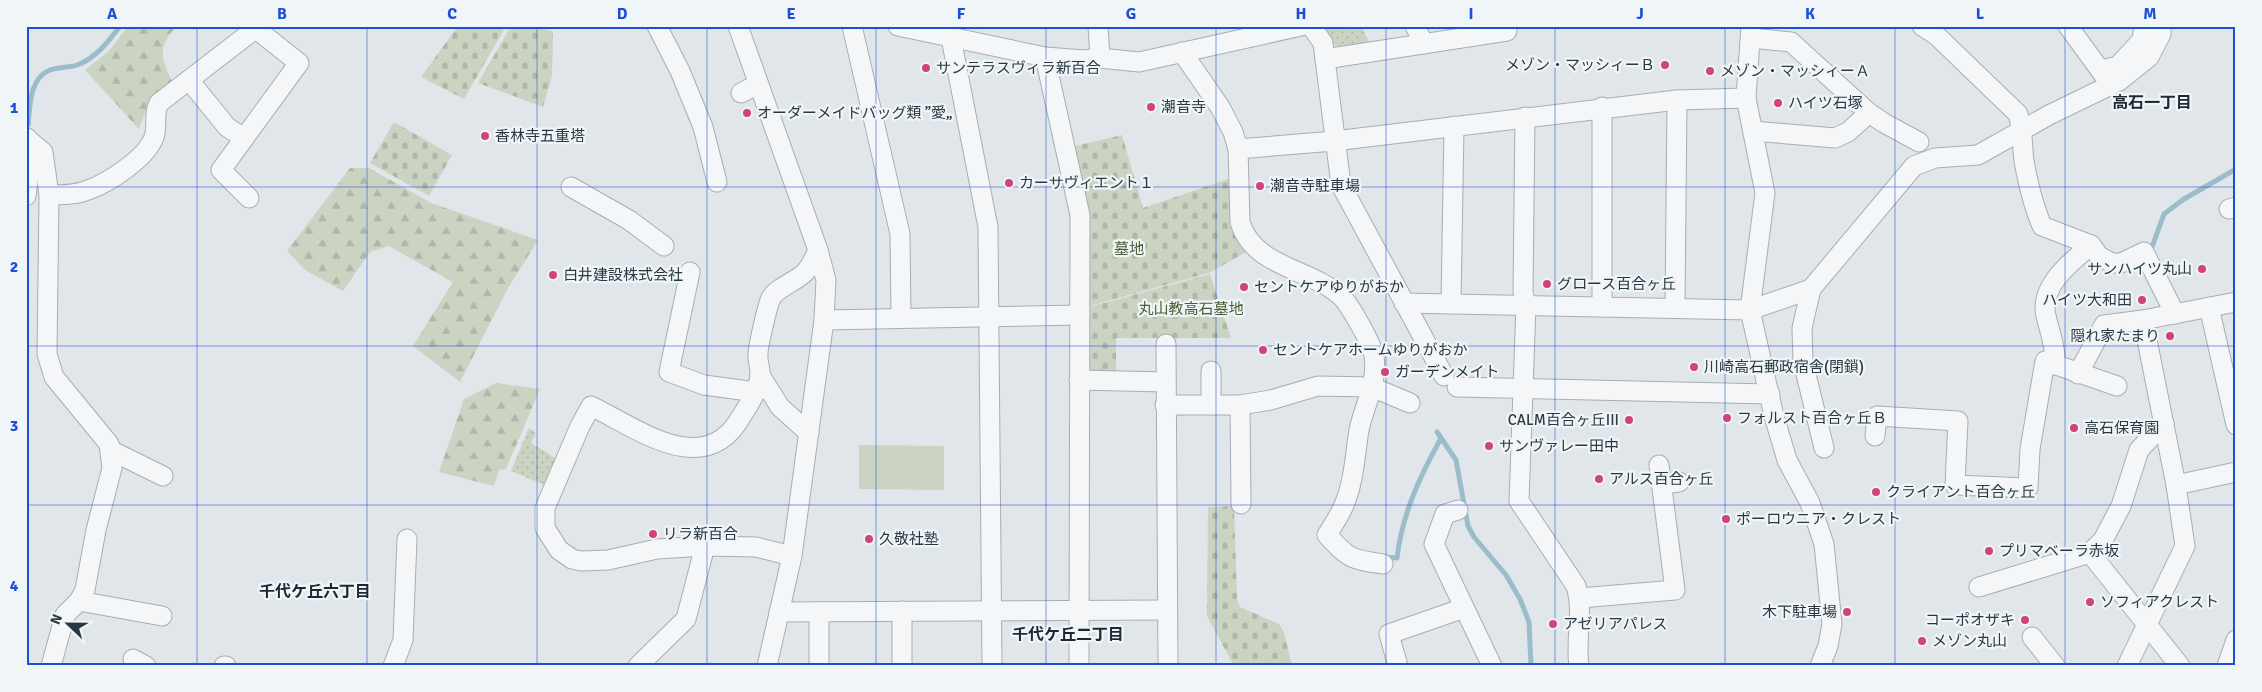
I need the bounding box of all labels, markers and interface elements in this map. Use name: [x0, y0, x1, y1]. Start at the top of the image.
text: A: [107, 4, 118, 24]
text: B: [277, 4, 287, 24]
text: C: [447, 4, 457, 24]
text: D: [617, 4, 628, 24]
text: E: [786, 4, 796, 24]
text: F: [957, 4, 966, 24]
text: G: [1126, 4, 1136, 24]
text: H: [1296, 4, 1306, 24]
text: I: [1468, 4, 1474, 24]
text: J: [1636, 4, 1644, 24]
text: K: [1805, 4, 1815, 24]
text: L: [1976, 4, 1985, 24]
text: M: [2143, 4, 2157, 24]
place label: メゾン・マッシィーＢ: [1505, 56, 1655, 74]
place label: サンテラスヴィラ新百合: [936, 59, 1101, 77]
marker: メゾン・マッシィーＢ: [1659, 59, 1671, 71]
marker: サンテラスヴィラ新百合: [920, 62, 932, 74]
place label: メゾン・マッシィーＡ: [1720, 62, 1870, 80]
marker: メゾン・マッシィーＡ: [1704, 65, 1716, 77]
district label: 高石一丁目: [2112, 93, 2192, 113]
place label: ハイツ石塚: [1788, 94, 1863, 112]
marker: ハイツ石塚: [1772, 97, 1784, 109]
text: 1: [10, 98, 19, 118]
place label: 潮音寺: [1161, 98, 1206, 116]
marker: 潮音寺: [1145, 101, 1157, 113]
place label: オーダーメイドバッグ類 ”愛„: [757, 104, 952, 122]
marker: オーダーメイドバッグ類 ”愛„: [741, 107, 753, 119]
place label: 香林寺五重塔: [495, 127, 585, 145]
marker: 香林寺五重塔: [479, 130, 491, 142]
place label: カーサヴィエント１: [1019, 174, 1154, 192]
marker: カーサヴィエント１: [1003, 177, 1015, 189]
place label: 潮音寺駐車場: [1270, 177, 1360, 195]
marker: 潮音寺駐車場: [1254, 180, 1266, 192]
park label: 墓地: [1114, 240, 1144, 258]
text: 2: [10, 257, 18, 277]
place label: サンハイツ丸山: [2087, 260, 2192, 278]
marker: サンハイツ丸山: [2196, 263, 2208, 275]
place label: 白井建設株式会社: [563, 266, 683, 284]
marker: 白井建設株式会社: [547, 269, 559, 281]
place label: グロース百合ヶ丘: [1557, 275, 1676, 293]
place label: セントケアゆりがおか: [1254, 278, 1404, 296]
marker: グロース百合ヶ丘: [1541, 278, 1553, 290]
marker: セントケアゆりがおか: [1238, 281, 1250, 293]
place label: ハイツ大和田: [2042, 291, 2132, 309]
marker: ハイツ大和田: [2136, 294, 2148, 306]
park label: 丸山教高石墓地: [1138, 300, 1244, 318]
place label: 隠れ家たまり: [2070, 327, 2160, 345]
marker: 隠れ家たまり: [2164, 330, 2176, 342]
place label: セントケアホームゆりがおか: [1273, 341, 1468, 359]
marker: セントケアホームゆりがおか: [1257, 344, 1269, 356]
place label: 川崎高石郵政宿舎(閉鎖): [1704, 358, 1864, 376]
marker: 川崎高石郵政宿舎(閉鎖): [1688, 361, 1700, 373]
place label: ガーデンメイト: [1395, 363, 1500, 381]
marker: ガーデンメイト: [1379, 366, 1391, 378]
place label: フォルスト百合ヶ丘Ｂ: [1737, 409, 1887, 427]
place label: CALM百合ヶ丘III: [1508, 411, 1619, 429]
marker: フォルスト百合ヶ丘Ｂ: [1721, 412, 1733, 424]
marker: CALM百合ヶ丘III: [1623, 414, 1635, 426]
text: 3: [10, 416, 18, 436]
place label: 高石保育園: [2084, 419, 2159, 437]
marker: 高石保育園: [2068, 422, 2080, 434]
place label: サンヴァレー田中: [1499, 437, 1619, 455]
marker: サンヴァレー田中: [1483, 440, 1495, 452]
place label: アルス百合ヶ丘: [1609, 470, 1714, 488]
marker: アルス百合ヶ丘: [1593, 473, 1605, 485]
place label: クライアント百合ヶ丘: [1886, 483, 2035, 501]
marker: クライアント百合ヶ丘: [1870, 486, 1882, 498]
place label: ポーロウニア・クレスト: [1736, 510, 1901, 528]
marker: ポーロウニア・クレスト: [1720, 513, 1732, 525]
place label: リラ新百合: [663, 525, 738, 543]
marker: リラ新百合: [647, 528, 659, 540]
place label: 久敬社塾: [879, 530, 939, 548]
marker: 久敬社塾: [863, 533, 875, 545]
place label: プリマベーラ赤坂: [1999, 542, 2119, 560]
marker: プリマベーラ赤坂: [1983, 545, 1995, 557]
text: 4: [10, 576, 19, 596]
district label: 千代ケ丘六丁目: [259, 582, 371, 602]
place label: ソフィアクレスト: [2100, 593, 2219, 611]
marker: ソフィアクレスト: [2084, 596, 2096, 608]
north arrow: [42, 600, 92, 650]
place label: 木下駐車場: [1762, 603, 1837, 621]
marker: 木下駐車場: [1841, 606, 1853, 618]
place label: コーポオザキ: [1925, 611, 2015, 629]
text: N: [47, 612, 66, 627]
marker: コーポオザキ: [2019, 614, 2031, 626]
place label: アゼリアパレス: [1563, 615, 1667, 633]
marker: アゼリアパレス: [1547, 618, 1559, 630]
district label: 千代ケ丘二丁目: [1012, 625, 1124, 645]
place label: メゾン丸山: [1932, 632, 2007, 650]
marker: メゾン丸山: [1916, 635, 1928, 647]

